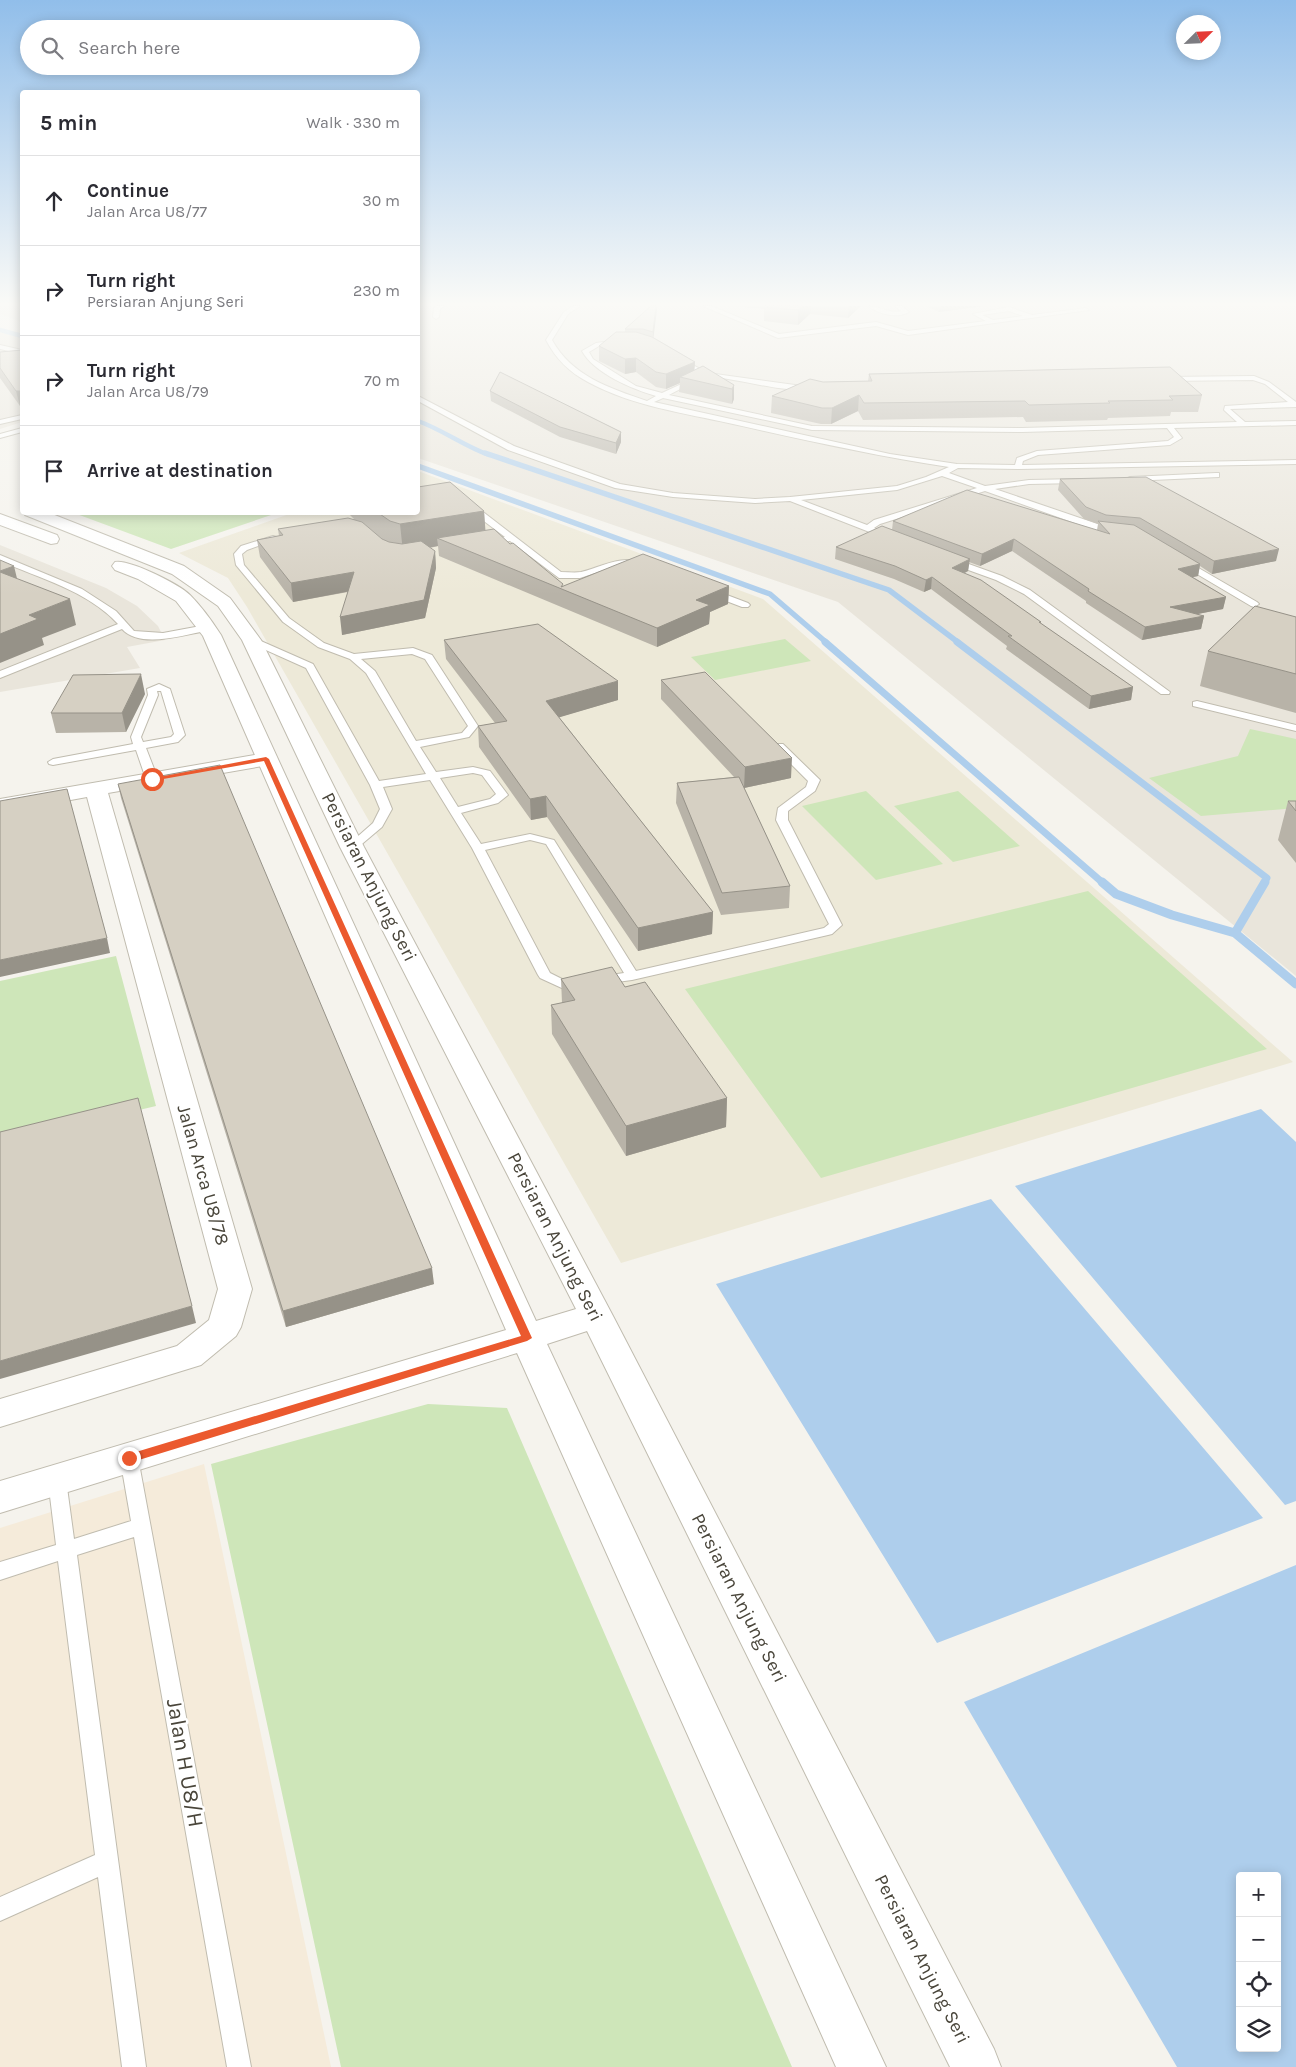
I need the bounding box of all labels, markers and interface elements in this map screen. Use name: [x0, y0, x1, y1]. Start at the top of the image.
north arrow: [1176, 15, 1221, 60]
search box: [20, 20, 420, 75]
icon: search: [38, 34, 66, 62]
text: Search here: [78, 37, 180, 59]
text: 5 min: [40, 111, 97, 135]
text: Walk · 330 m: [306, 113, 400, 132]
text: Continue: [87, 180, 169, 202]
icon: ahead: [40, 187, 68, 215]
text: 30 m: [362, 191, 400, 210]
text: Jalan Arca U8/77: [87, 202, 207, 221]
text: Turn right: [87, 270, 176, 292]
icon: right: [40, 277, 68, 305]
text: 230 m: [353, 281, 400, 300]
text: Persiaran Anjung Seri: [87, 292, 244, 311]
text: Turn right: [87, 360, 176, 382]
icon: right: [40, 367, 68, 395]
text: 70 m: [364, 371, 400, 390]
text: Jalan Arca U8/79: [87, 382, 209, 401]
icon: arrive: [40, 457, 68, 485]
text: Arrive at destination: [87, 460, 273, 482]
route start: [141, 768, 164, 791]
street label: Persiaran Anjung Seri: [317, 789, 421, 965]
street label: Jalan Arca U8/78: [172, 1102, 234, 1248]
street label: Persiaran Anjung Seri: [503, 1149, 607, 1325]
route end: [118, 1447, 141, 1470]
street label: Persiaran Anjung Seri: [687, 1510, 791, 1686]
street label: Jalan H U8/H: [161, 1697, 209, 1829]
street label: Persiaran Anjung Seri: [870, 1871, 974, 2047]
map controls: [1236, 1872, 1281, 2052]
button: +: [1236, 1872, 1281, 1917]
button: −: [1236, 1917, 1281, 1962]
button: locate: [1236, 1962, 1281, 2007]
button: layers: [1236, 2007, 1281, 2052]

